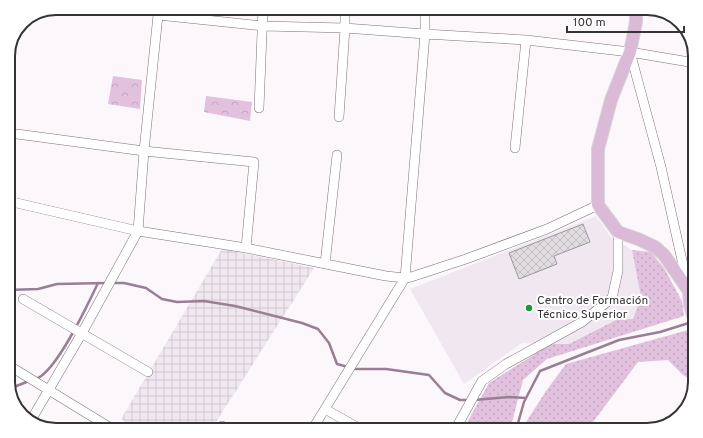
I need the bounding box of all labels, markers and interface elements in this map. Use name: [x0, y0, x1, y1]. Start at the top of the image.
scale bar: [567, 8, 684, 34]
text: 100 m: [573, 15, 606, 31]
place label: Centro de Formación Técnico Superior: [537, 293, 648, 323]
marker: Centro de Formación Técnico Superior: [524, 303, 534, 313]

